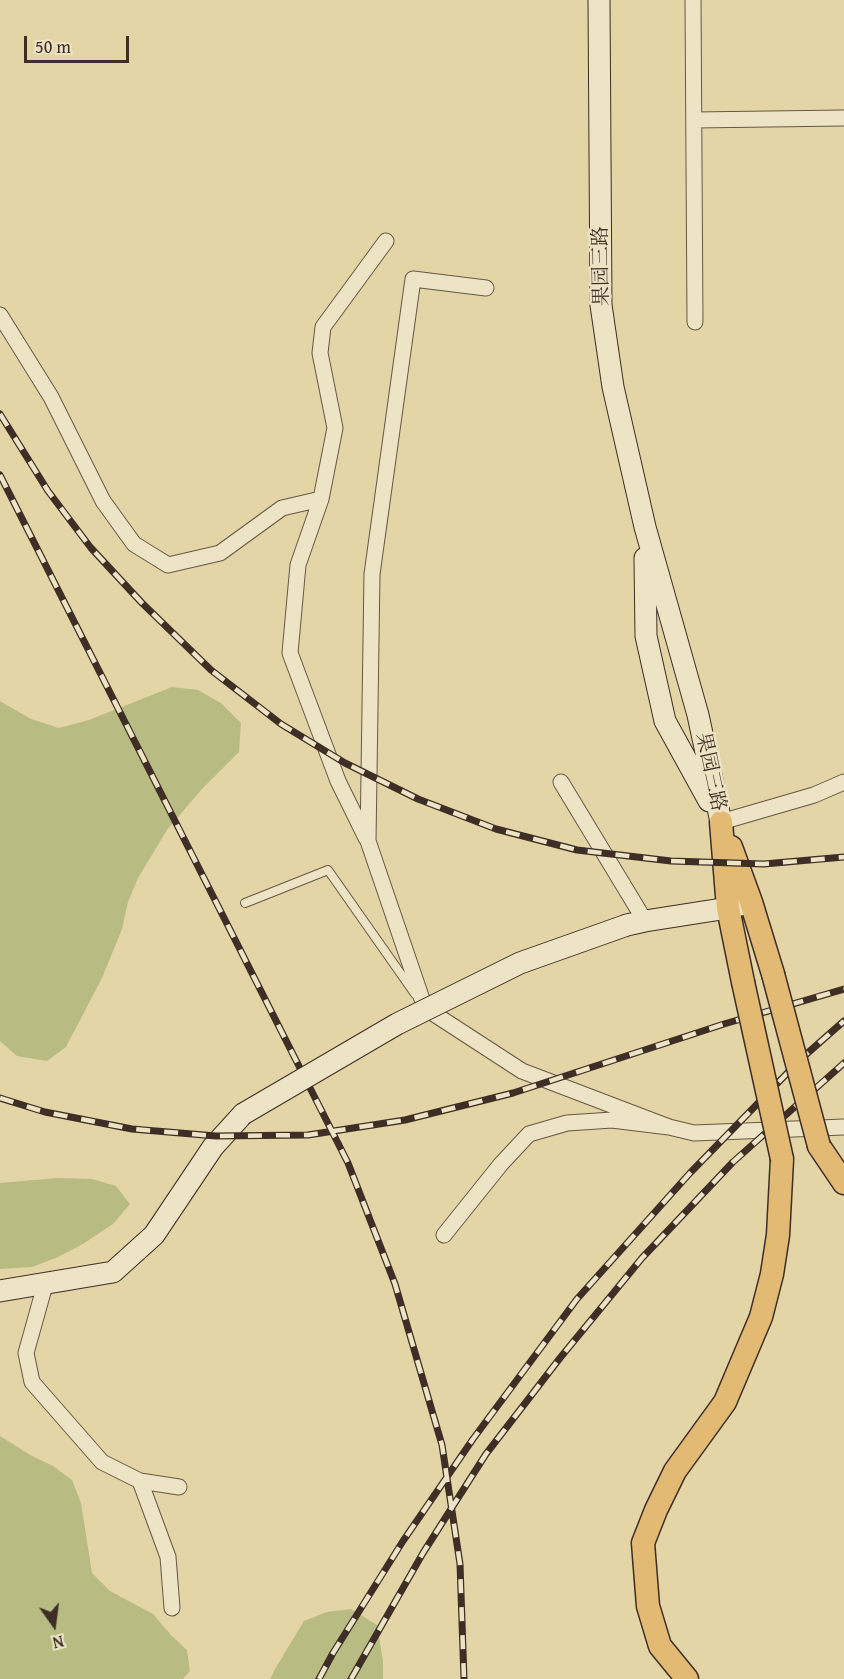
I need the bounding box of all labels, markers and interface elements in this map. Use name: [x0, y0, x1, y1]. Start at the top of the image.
scale bar: [27, 24, 132, 62]
text: 50 m: [35, 33, 71, 60]
street label: 果园三路: [589, 226, 615, 306]
street label: 果园三路: [690, 730, 730, 814]
north arrow: [24, 1595, 84, 1655]
text: N: [50, 1630, 66, 1655]

